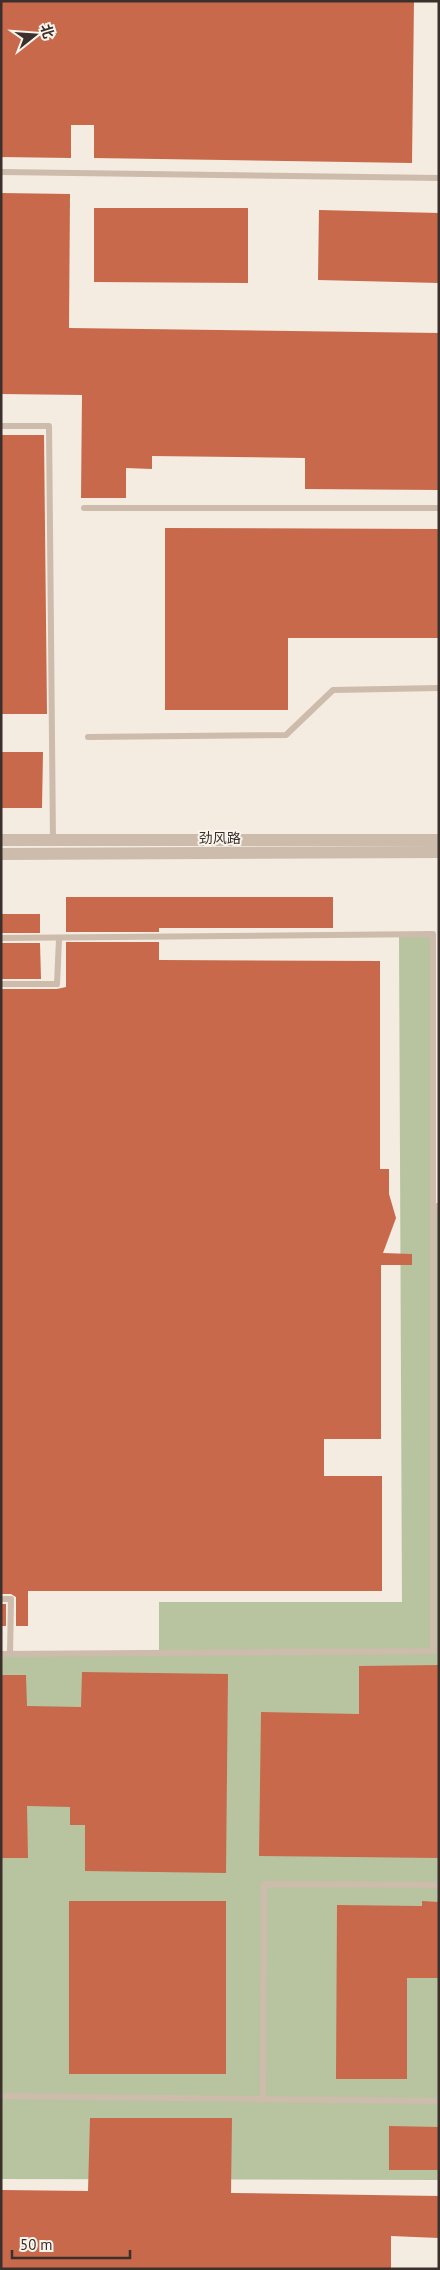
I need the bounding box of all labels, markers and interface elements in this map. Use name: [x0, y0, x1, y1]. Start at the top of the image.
north arrow: [10, 10, 60, 60]
text: 北: [37, 22, 58, 41]
street label: 劲风路: [199, 829, 241, 847]
scale bar: [12, 2228, 130, 2260]
text: 50 m: [20, 2235, 53, 2254]

